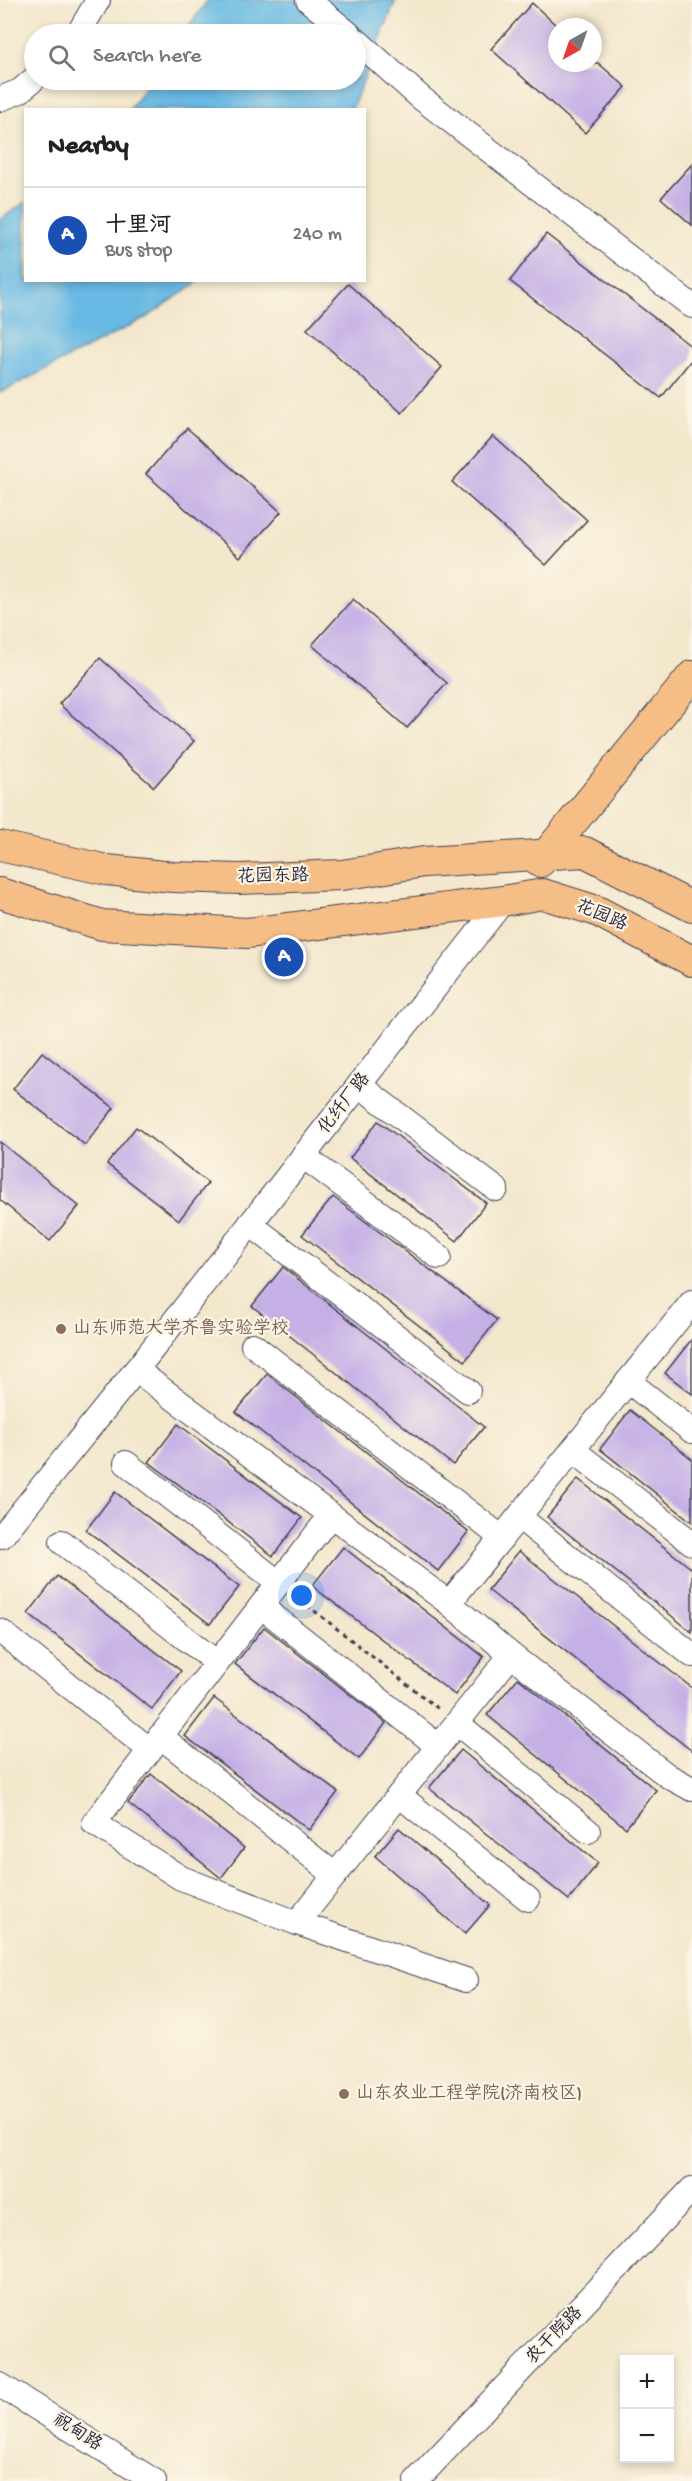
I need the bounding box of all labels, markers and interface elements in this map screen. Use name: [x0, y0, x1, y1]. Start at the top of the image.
north arrow: [548, 18, 602, 72]
search box: [24, 24, 366, 90]
icon: search: [45, 41, 78, 74]
text: Search here: [93, 44, 201, 70]
text: Nearby: [48, 132, 129, 163]
text: 十里河: [105, 214, 171, 240]
text: A: [62, 224, 73, 247]
text: 240 m: [292, 224, 342, 247]
text: Bus stop: [105, 240, 172, 263]
street label: 花园东路: [237, 865, 309, 888]
street label: 花园路: [572, 895, 630, 936]
pin: A: [264, 934, 304, 980]
street label: 化纤厂路: [314, 1069, 375, 1139]
place label: 山东师范大学齐鲁实验学校: [73, 1317, 289, 1340]
marker: 山东师范大学齐鲁实验学校: [54, 1322, 68, 1336]
your location: [287, 1581, 316, 1610]
place label: 山东农业工程学院(济南校区): [356, 2082, 582, 2105]
marker: 山东农业工程学院(济南校区): [337, 2087, 351, 2101]
street label: 农干院路: [521, 2301, 588, 2369]
map controls: [620, 2355, 674, 2463]
button: +: [620, 2355, 674, 2409]
street label: 祝甸路: [49, 2408, 107, 2456]
button: −: [620, 2409, 674, 2463]

